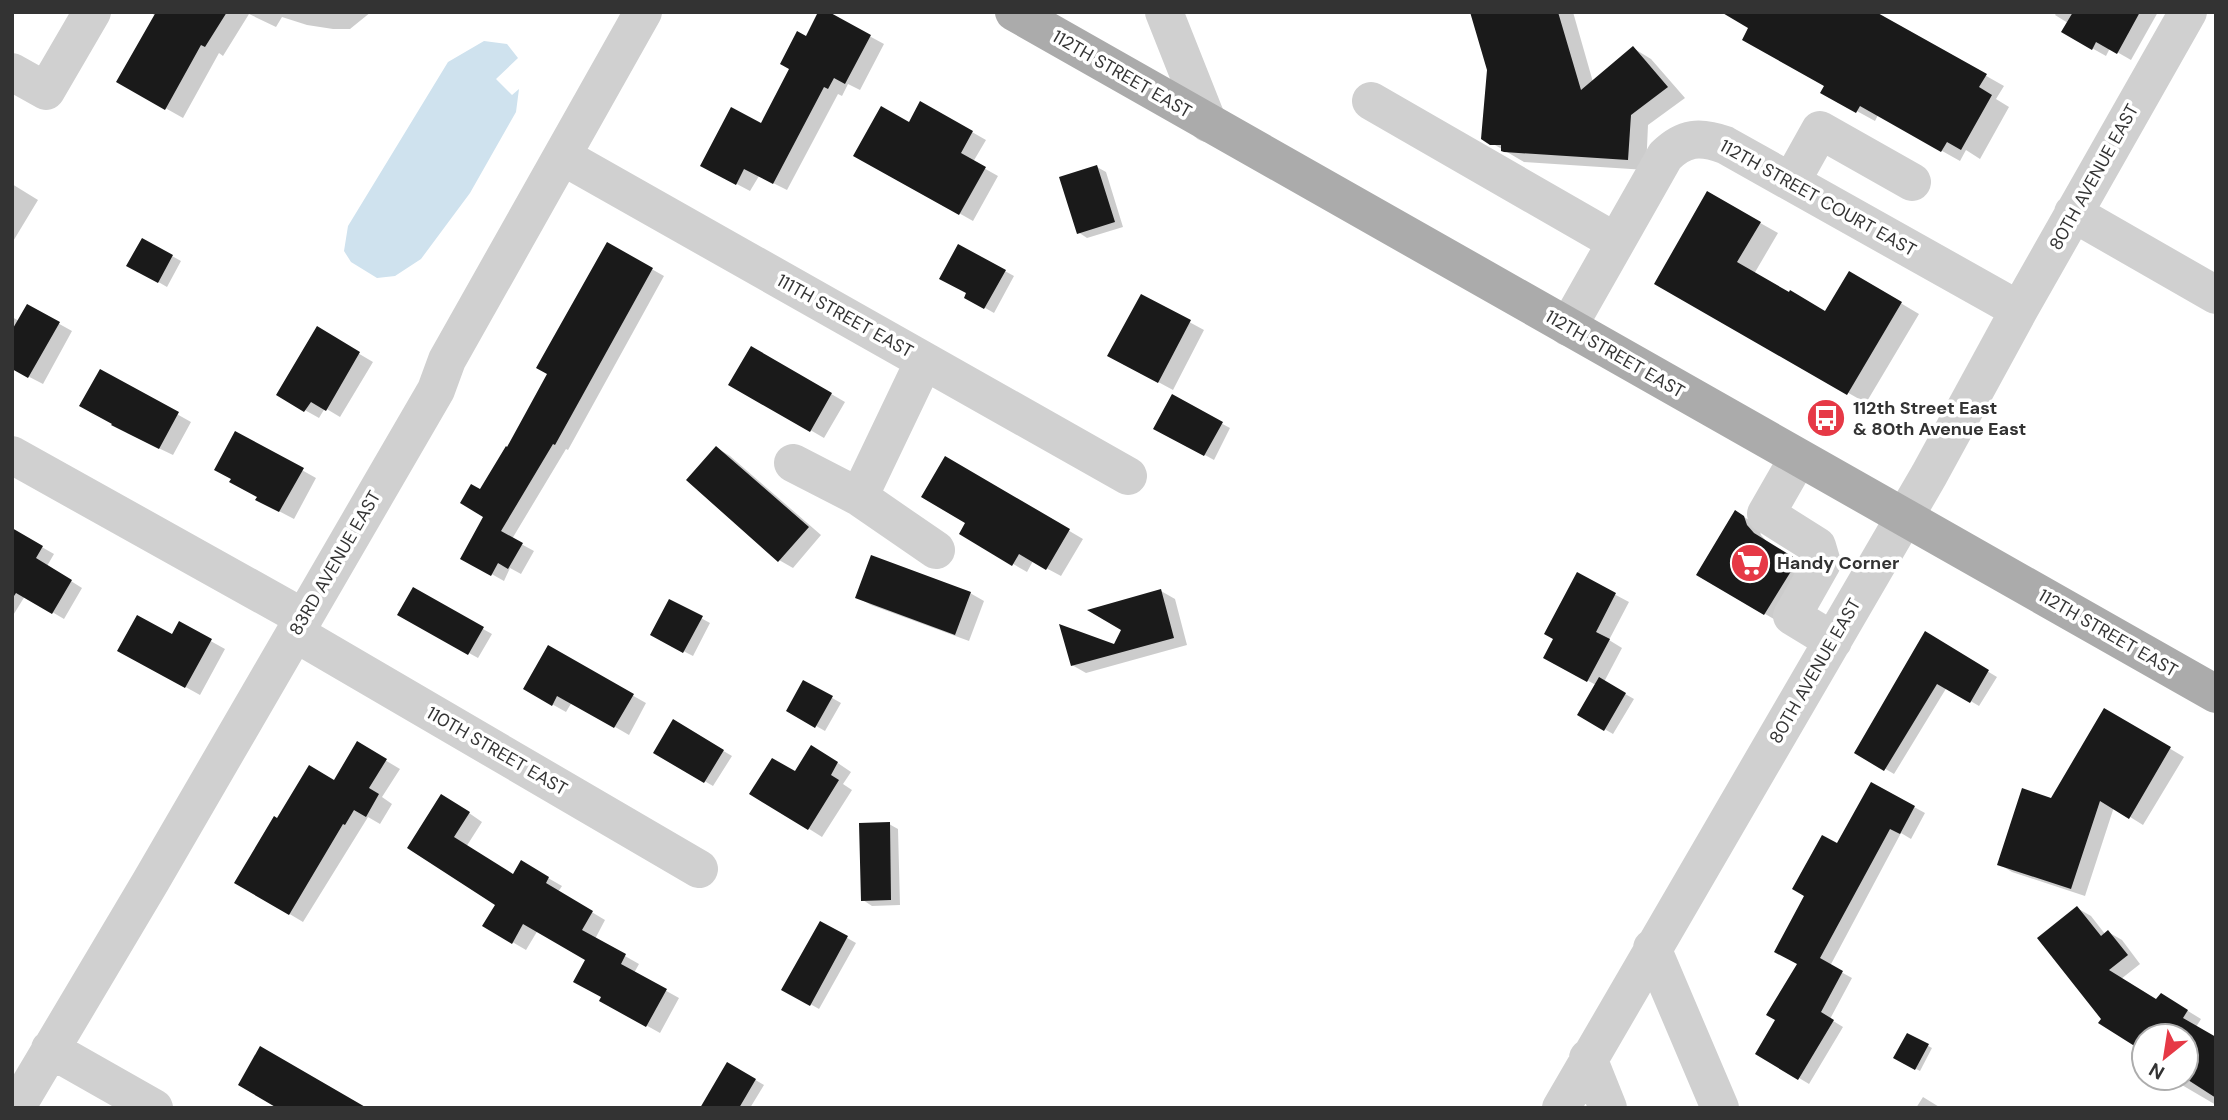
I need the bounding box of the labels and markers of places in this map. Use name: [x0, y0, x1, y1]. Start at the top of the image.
place label: 112th Street East & 80th Avenue East: [1853, 396, 2026, 441]
bus stop icon: 112th Street East & 80th Avenue East: [1805, 397, 1847, 439]
supermarket icon: Handy Corner: [1729, 542, 1771, 584]
place label: Handy Corner: [1777, 551, 1899, 575]

